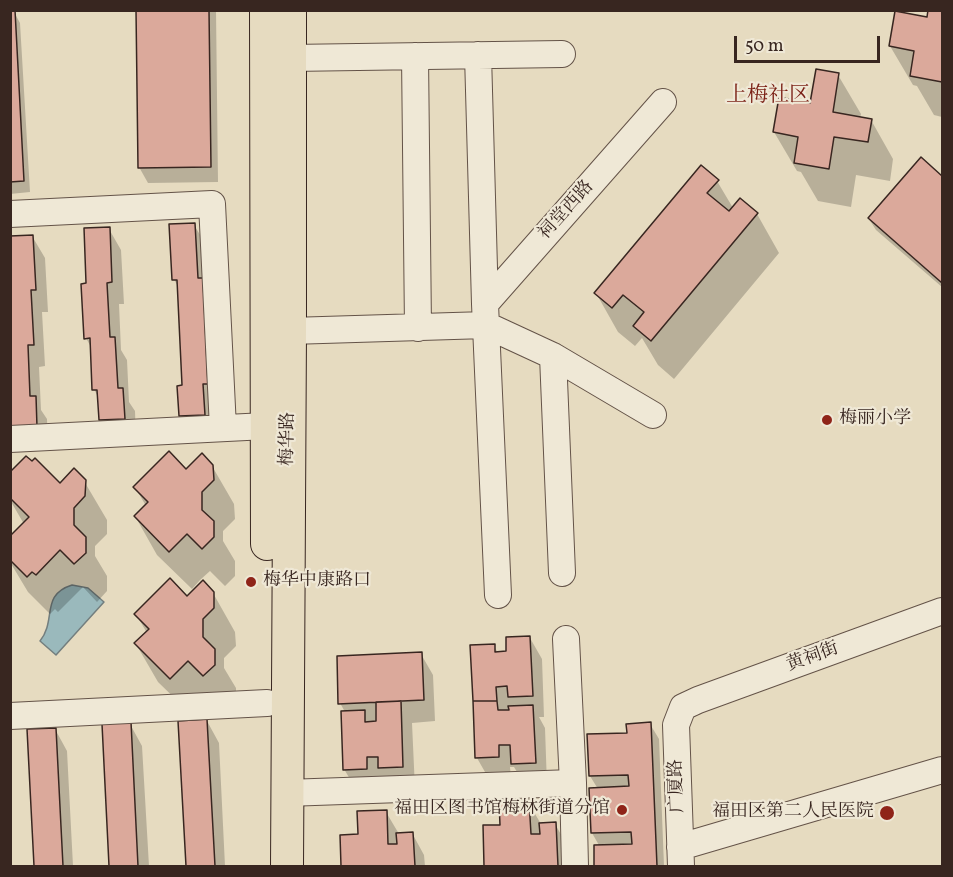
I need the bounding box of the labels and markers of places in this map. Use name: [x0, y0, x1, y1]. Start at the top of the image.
place label: 梅丽小学: [839, 409, 911, 431]
marker: 梅丽小学: [820, 413, 834, 427]
place label: 梅华中康路口: [263, 571, 371, 593]
marker: 梅华中康路口: [244, 575, 258, 589]
place label: 福田区图书馆梅林街道分馆: [394, 799, 610, 821]
place label: 福田区第二人民医院: [712, 802, 874, 824]
marker: 福田区图书馆梅林街道分馆: [615, 803, 629, 817]
marker: 福田区第二人民医院: [878, 804, 896, 822]

